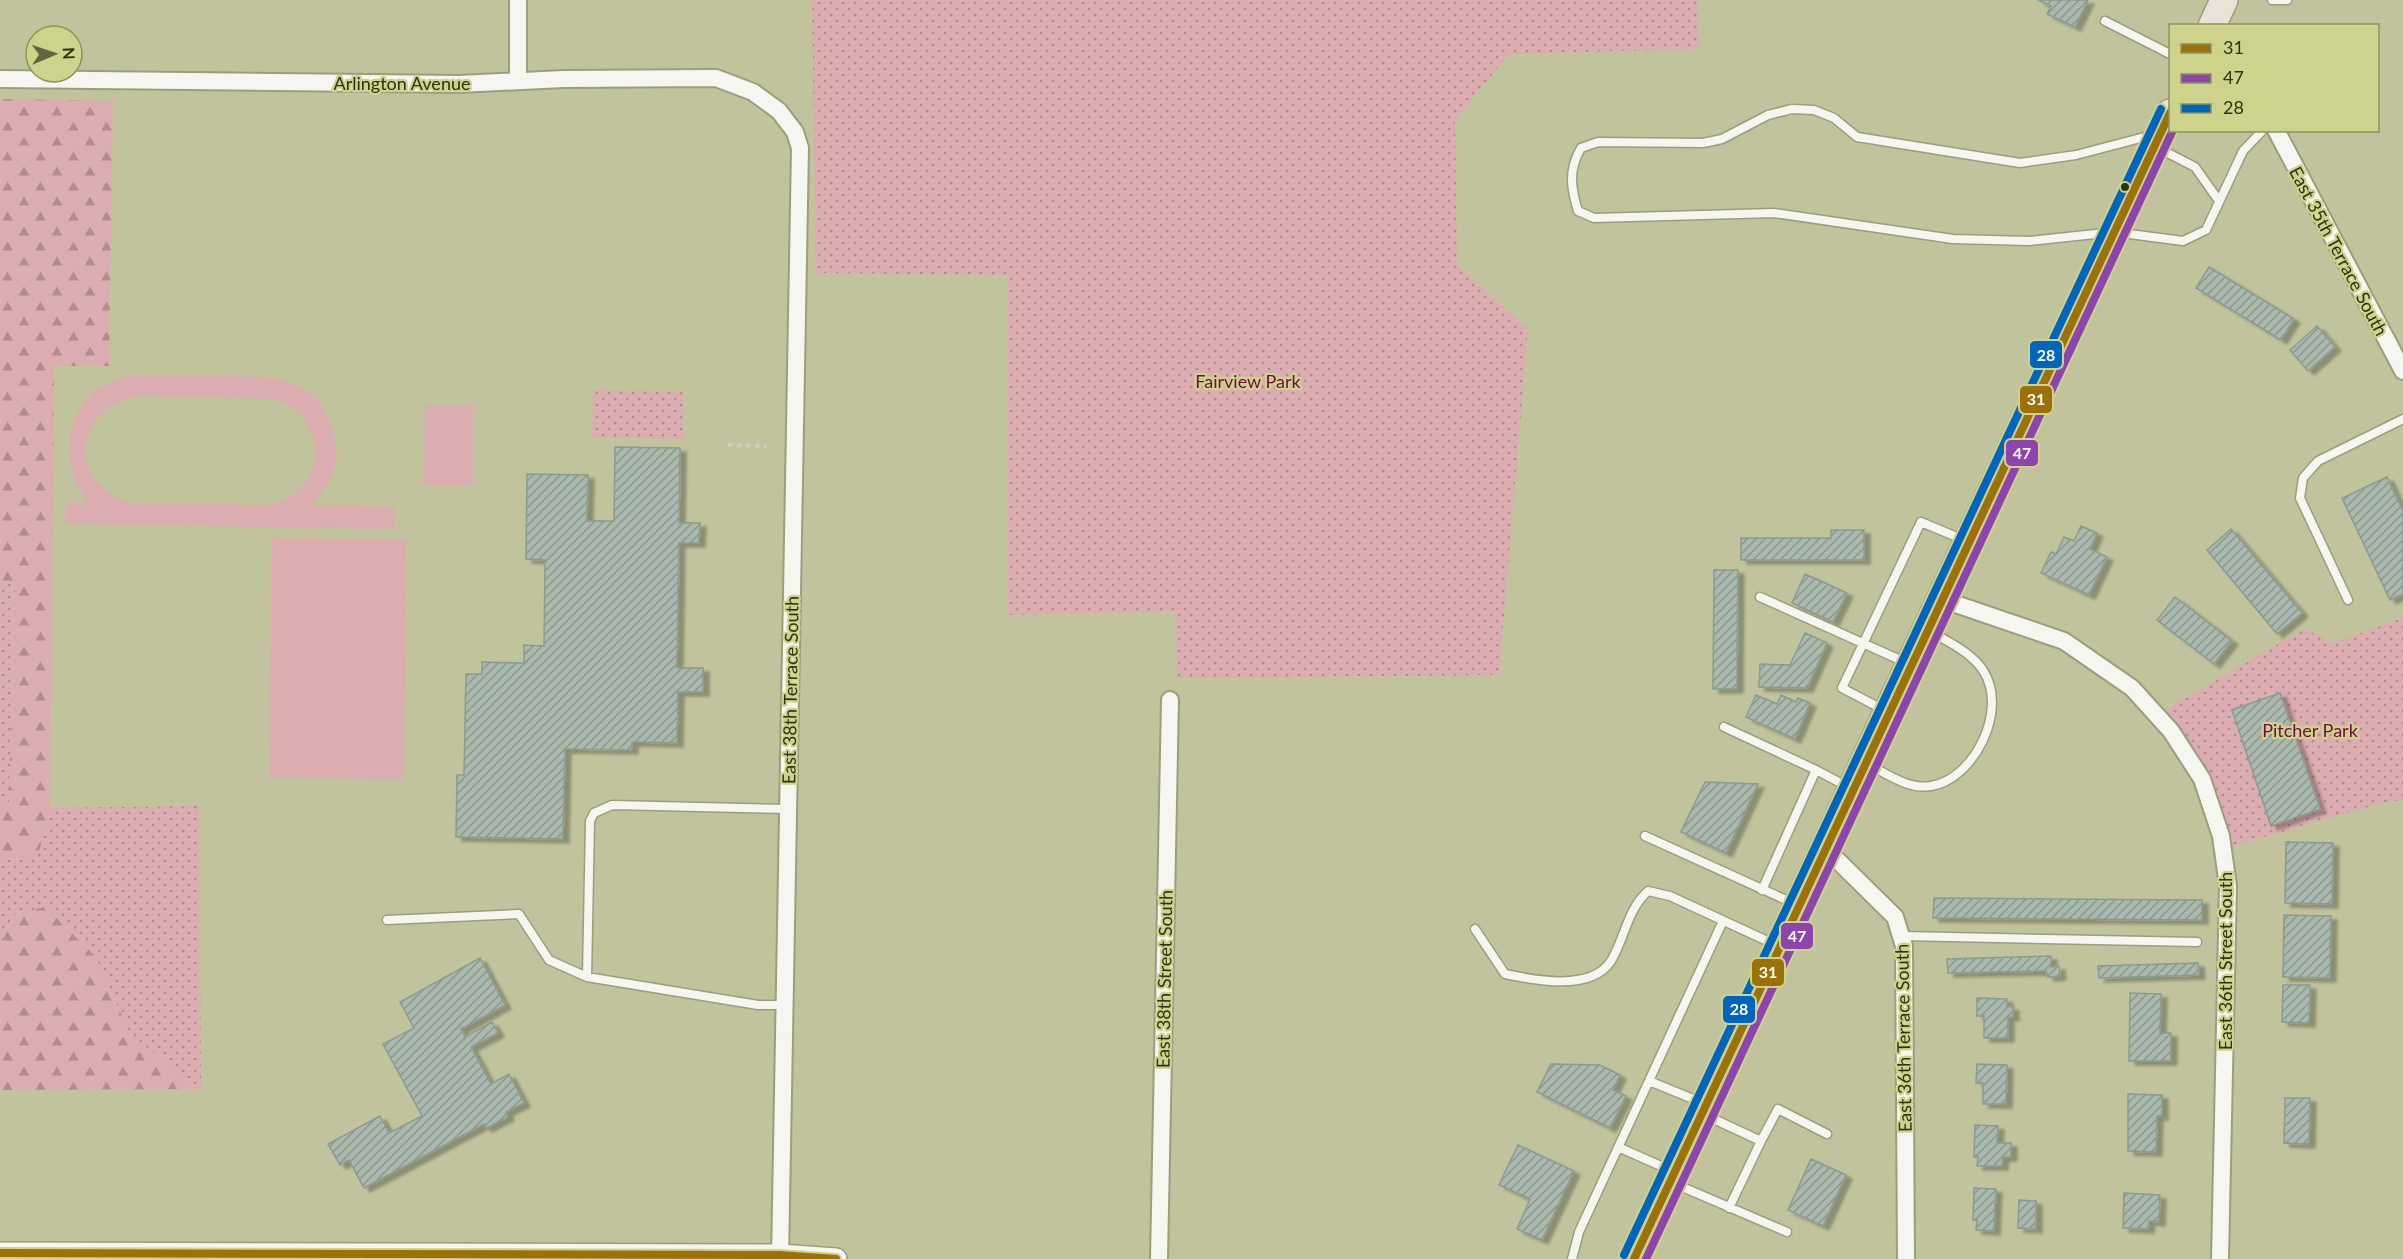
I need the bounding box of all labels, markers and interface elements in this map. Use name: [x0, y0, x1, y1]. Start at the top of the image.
north arrow: [24, 24, 84, 84]
legend: [2169, 24, 2379, 132]
text: 31: [2223, 36, 2244, 58]
text: N: [60, 47, 79, 60]
text: 47: [2223, 66, 2244, 88]
street label: Arlington Avenue: [334, 72, 470, 94]
text: 28: [2223, 96, 2244, 118]
street label: East 35th Terrace South: [2285, 163, 2393, 339]
unlabelled marker: [2119, 181, 2131, 193]
line badge: 28: [2029, 340, 2063, 369]
text: 28: [2037, 345, 2055, 364]
park label: Fairview Park: [1195, 370, 1301, 392]
line badge: 31: [2019, 385, 2053, 414]
text: 31: [2027, 389, 2045, 408]
line badge: 47: [2005, 439, 2039, 467]
text: 47: [2013, 443, 2031, 462]
street label: East 38th Terrace South: [777, 596, 803, 784]
park label: Pitcher Park: [2262, 719, 2359, 741]
street label: East 36th Street South: [2214, 872, 2236, 1050]
street label: East 38th Street South: [1151, 890, 1177, 1068]
line badge: 47: [1780, 922, 1814, 950]
text: 47: [1788, 926, 1806, 945]
street label: East 36th Terrace South: [1890, 944, 1916, 1132]
line badge: 31: [1751, 958, 1785, 987]
text: 31: [1759, 962, 1777, 981]
line badge: 28: [1722, 995, 1756, 1024]
text: 28: [1730, 999, 1748, 1018]

